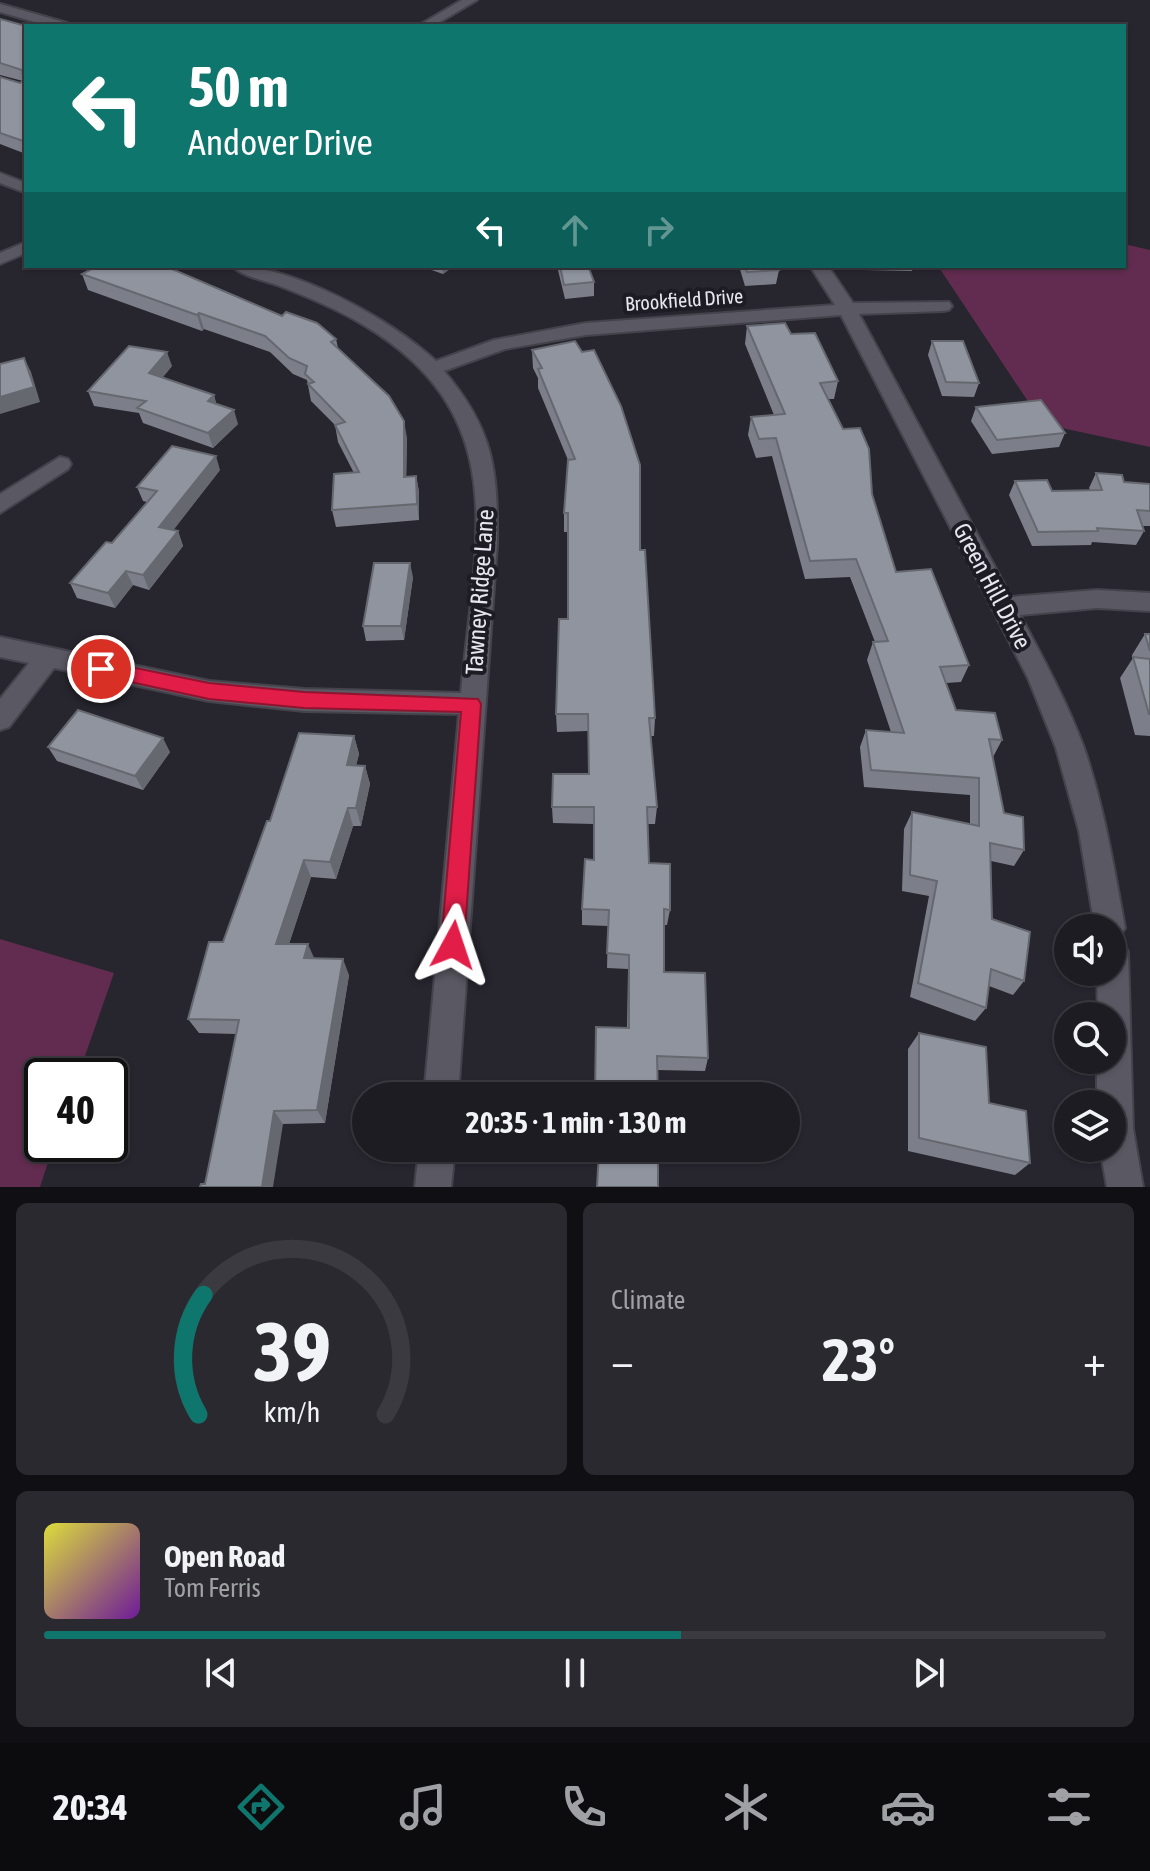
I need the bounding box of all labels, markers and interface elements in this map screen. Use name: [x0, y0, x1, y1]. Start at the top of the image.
text: 50 m: [188, 55, 289, 119]
icon: left: [56, 56, 160, 160]
text: Andover Drive: [188, 121, 373, 163]
icon: left: [469, 208, 513, 252]
icon: ahead: [553, 208, 597, 252]
icon: right: [637, 208, 681, 252]
street label: Brookfield Drive: [624, 284, 744, 315]
street label: Tawney Ridge Lane: [460, 508, 499, 676]
street label: Green Hill Drive: [948, 518, 1037, 653]
pin: [67, 635, 135, 703]
icon: arrive: [79, 647, 123, 691]
position arrow: [411, 903, 495, 987]
map controls: [1054, 914, 1126, 1162]
button: sound: [1054, 914, 1126, 986]
button: search: [1054, 1002, 1126, 1074]
speed limit sign: 40: [24, 1058, 128, 1162]
button: layers: [1054, 1090, 1126, 1162]
text: 20:35 · 1 min · 130 m: [466, 1105, 686, 1139]
text: Climate: [611, 1285, 685, 1315]
text: 39: [252, 1303, 331, 1399]
text: 23°: [822, 1325, 895, 1394]
text: −: [611, 1335, 634, 1385]
text: +: [1083, 1335, 1106, 1385]
text: km/h: [263, 1395, 320, 1428]
text: Open Road: [164, 1539, 285, 1573]
text: Tom Ferris: [164, 1573, 261, 1603]
icon: previous: [199, 1651, 243, 1695]
icon: pause: [553, 1651, 597, 1695]
icon: next: [907, 1651, 951, 1695]
icon: directions: [233, 1779, 289, 1835]
icon: music: [395, 1779, 451, 1835]
icon: phone: [556, 1779, 612, 1835]
icon: climate: [718, 1779, 774, 1835]
icon: car: [880, 1779, 936, 1835]
icon: filters: [1041, 1779, 1097, 1835]
text: 20:34: [53, 1786, 128, 1828]

